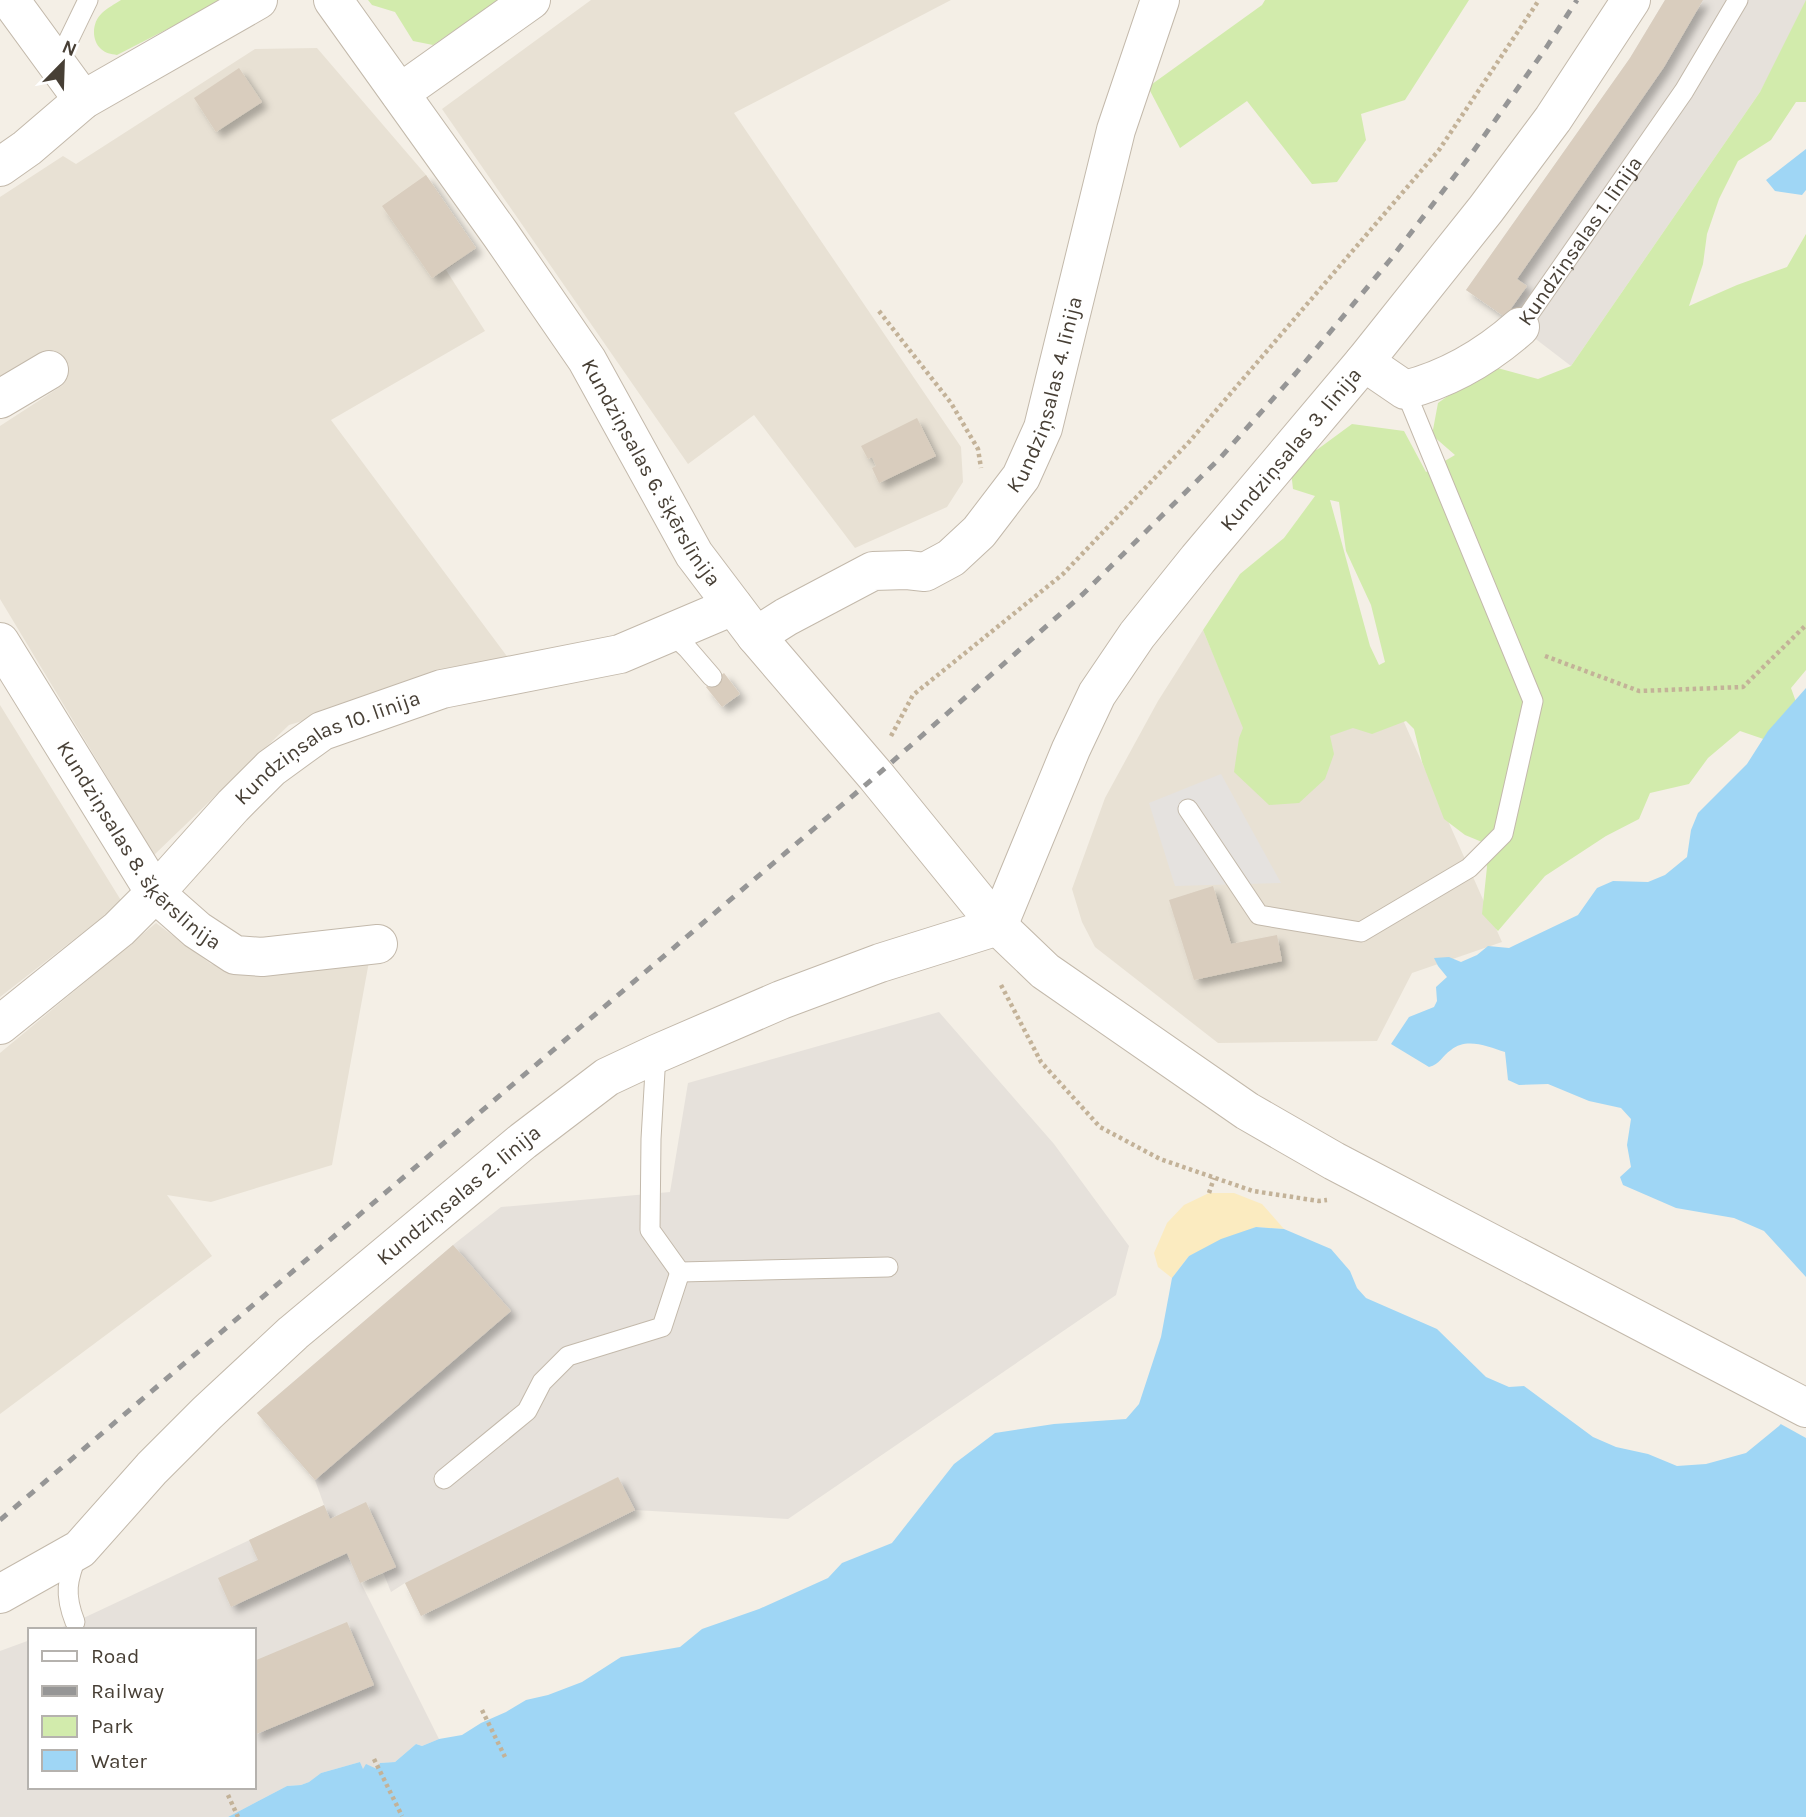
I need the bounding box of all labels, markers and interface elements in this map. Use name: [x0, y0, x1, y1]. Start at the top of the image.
north arrow: [28, 28, 98, 98]
text: N: [59, 35, 80, 61]
street label: Kundziņsalas 1. līnija: [1513, 152, 1647, 330]
street label: Kundziņsalas 4. līnija: [1001, 294, 1087, 498]
street label: Kundziņsalas 6. šķērslīnija: [577, 355, 726, 591]
street label: Kundziņsalas 3. līnija: [1215, 363, 1366, 536]
street label: Kundziņsalas 10. līnija: [229, 686, 423, 810]
street label: Kundziņsalas 8. šķērslīnija: [52, 737, 226, 955]
street label: Kundziņsalas 2. līnija: [372, 1120, 545, 1270]
legend: [28, 1628, 256, 1789]
text: Road: [91, 1644, 139, 1668]
text: Railway: [91, 1679, 164, 1703]
text: Park: [91, 1714, 134, 1738]
text: Water: [91, 1749, 147, 1773]

